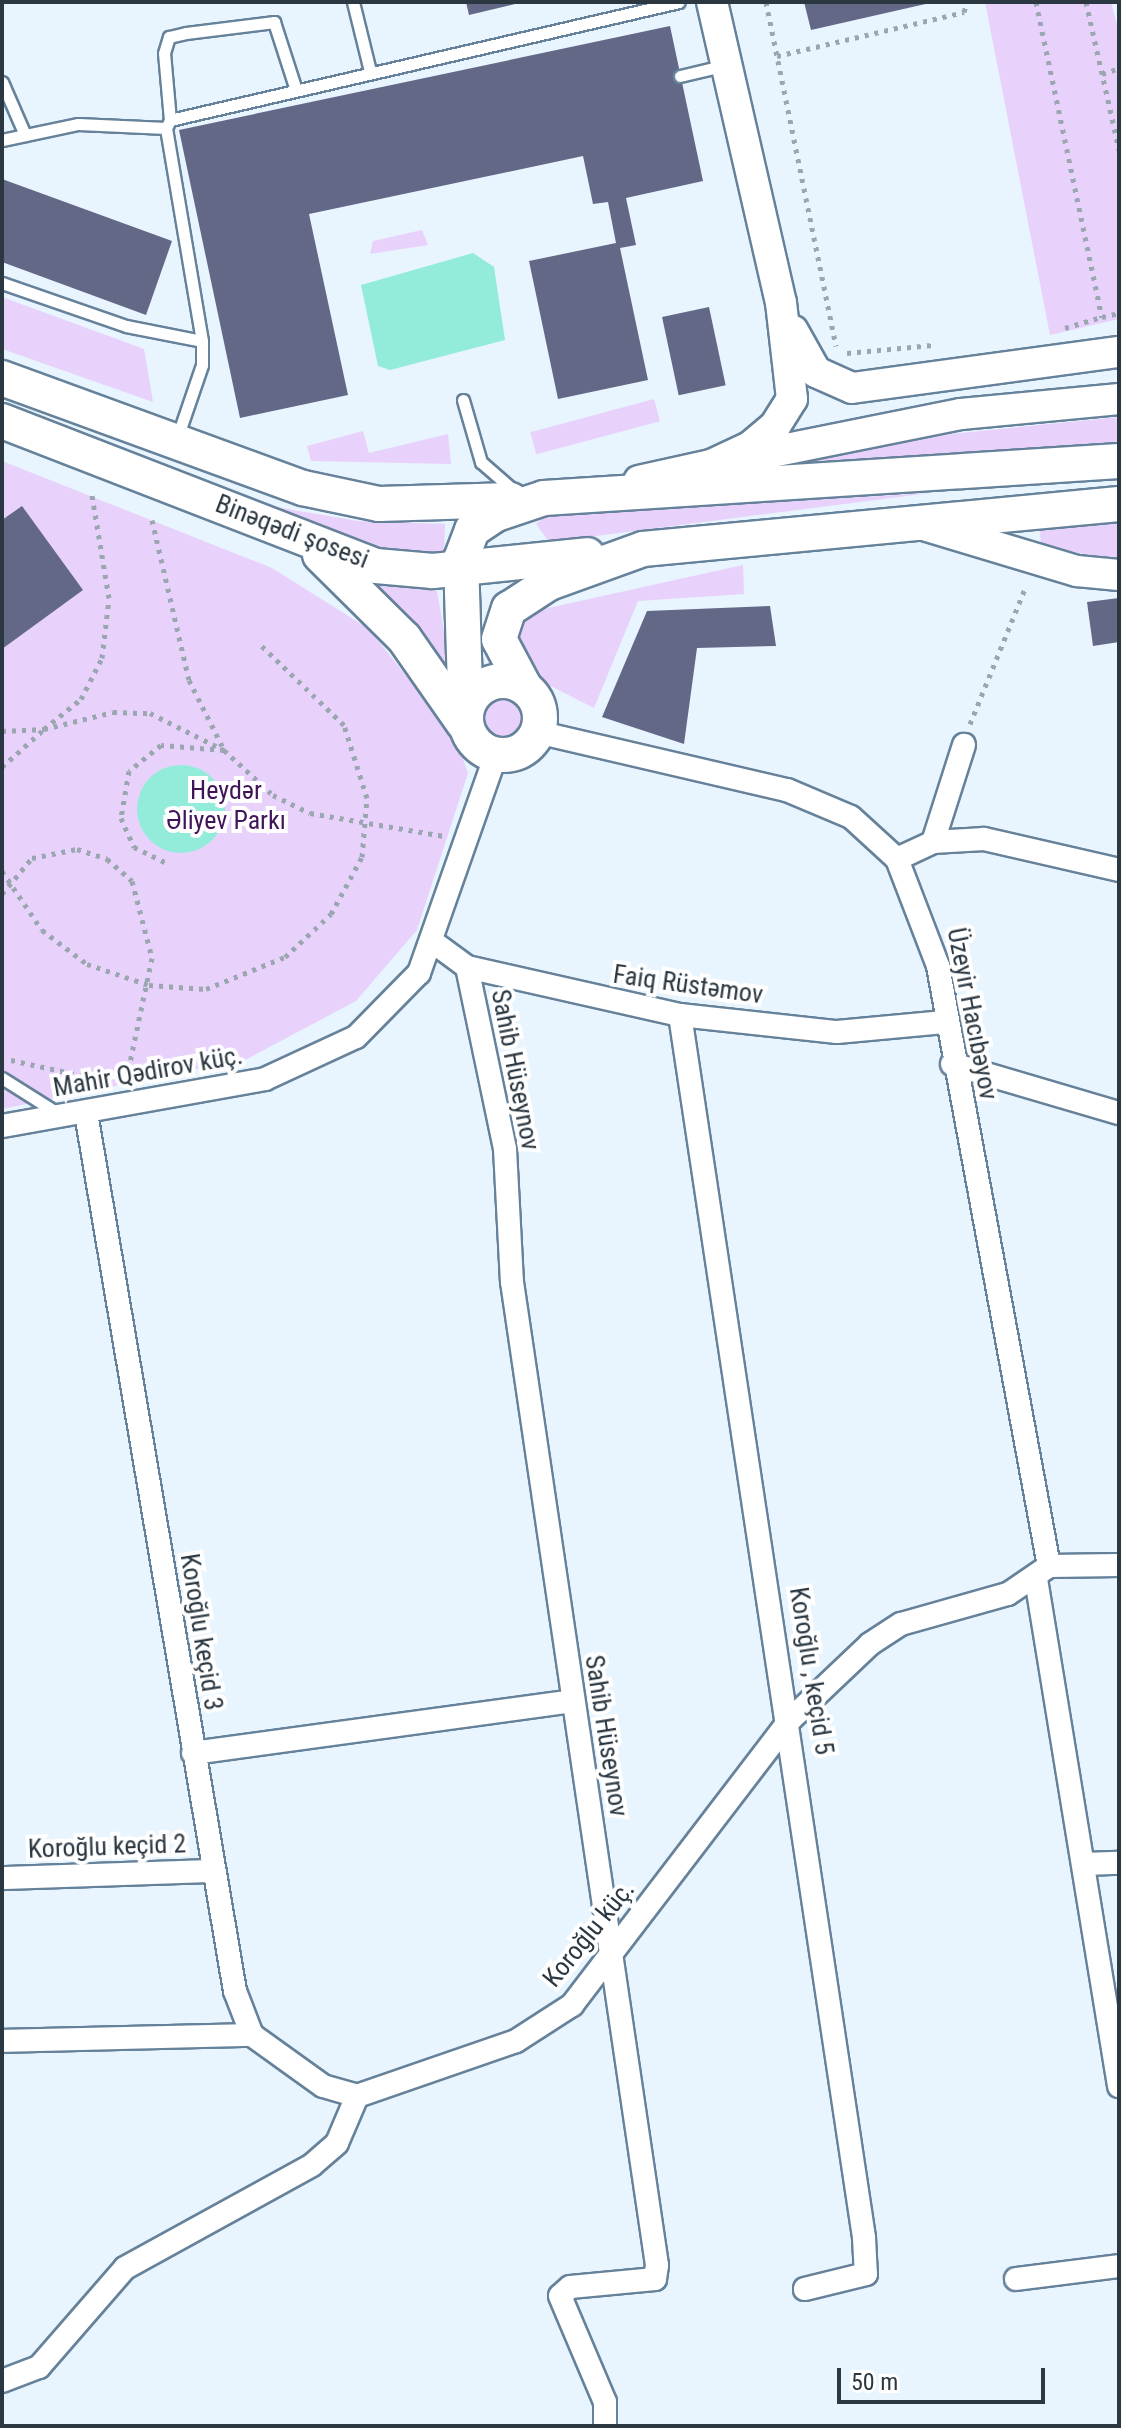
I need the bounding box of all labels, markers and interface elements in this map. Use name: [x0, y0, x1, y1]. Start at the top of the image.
street label: Binəqədi şosesi: [211, 488, 373, 576]
park label: Heydər Əliyev Parkı: [166, 775, 286, 836]
street label: Üzeyir Hacıbəyov: [940, 925, 1004, 1103]
street label: Faiq Rüstəmov: [611, 959, 765, 1011]
street label: Sahib Hüseynov: [484, 987, 546, 1153]
street label: Mahir Qədirov küç.: [51, 1040, 245, 1104]
street label: Koroğlu keçid 3: [173, 1551, 229, 1713]
street label: Koroğlu , keçid 5: [782, 1585, 840, 1757]
street label: Sahib Hüseynov: [578, 1653, 634, 1819]
street label: Koroğlu keçid 2: [27, 1829, 187, 1865]
street label: Koroğlu küç.: [537, 1874, 641, 1994]
scale bar: [841, 2352, 1049, 2402]
text: 50 m: [851, 2368, 898, 2396]

